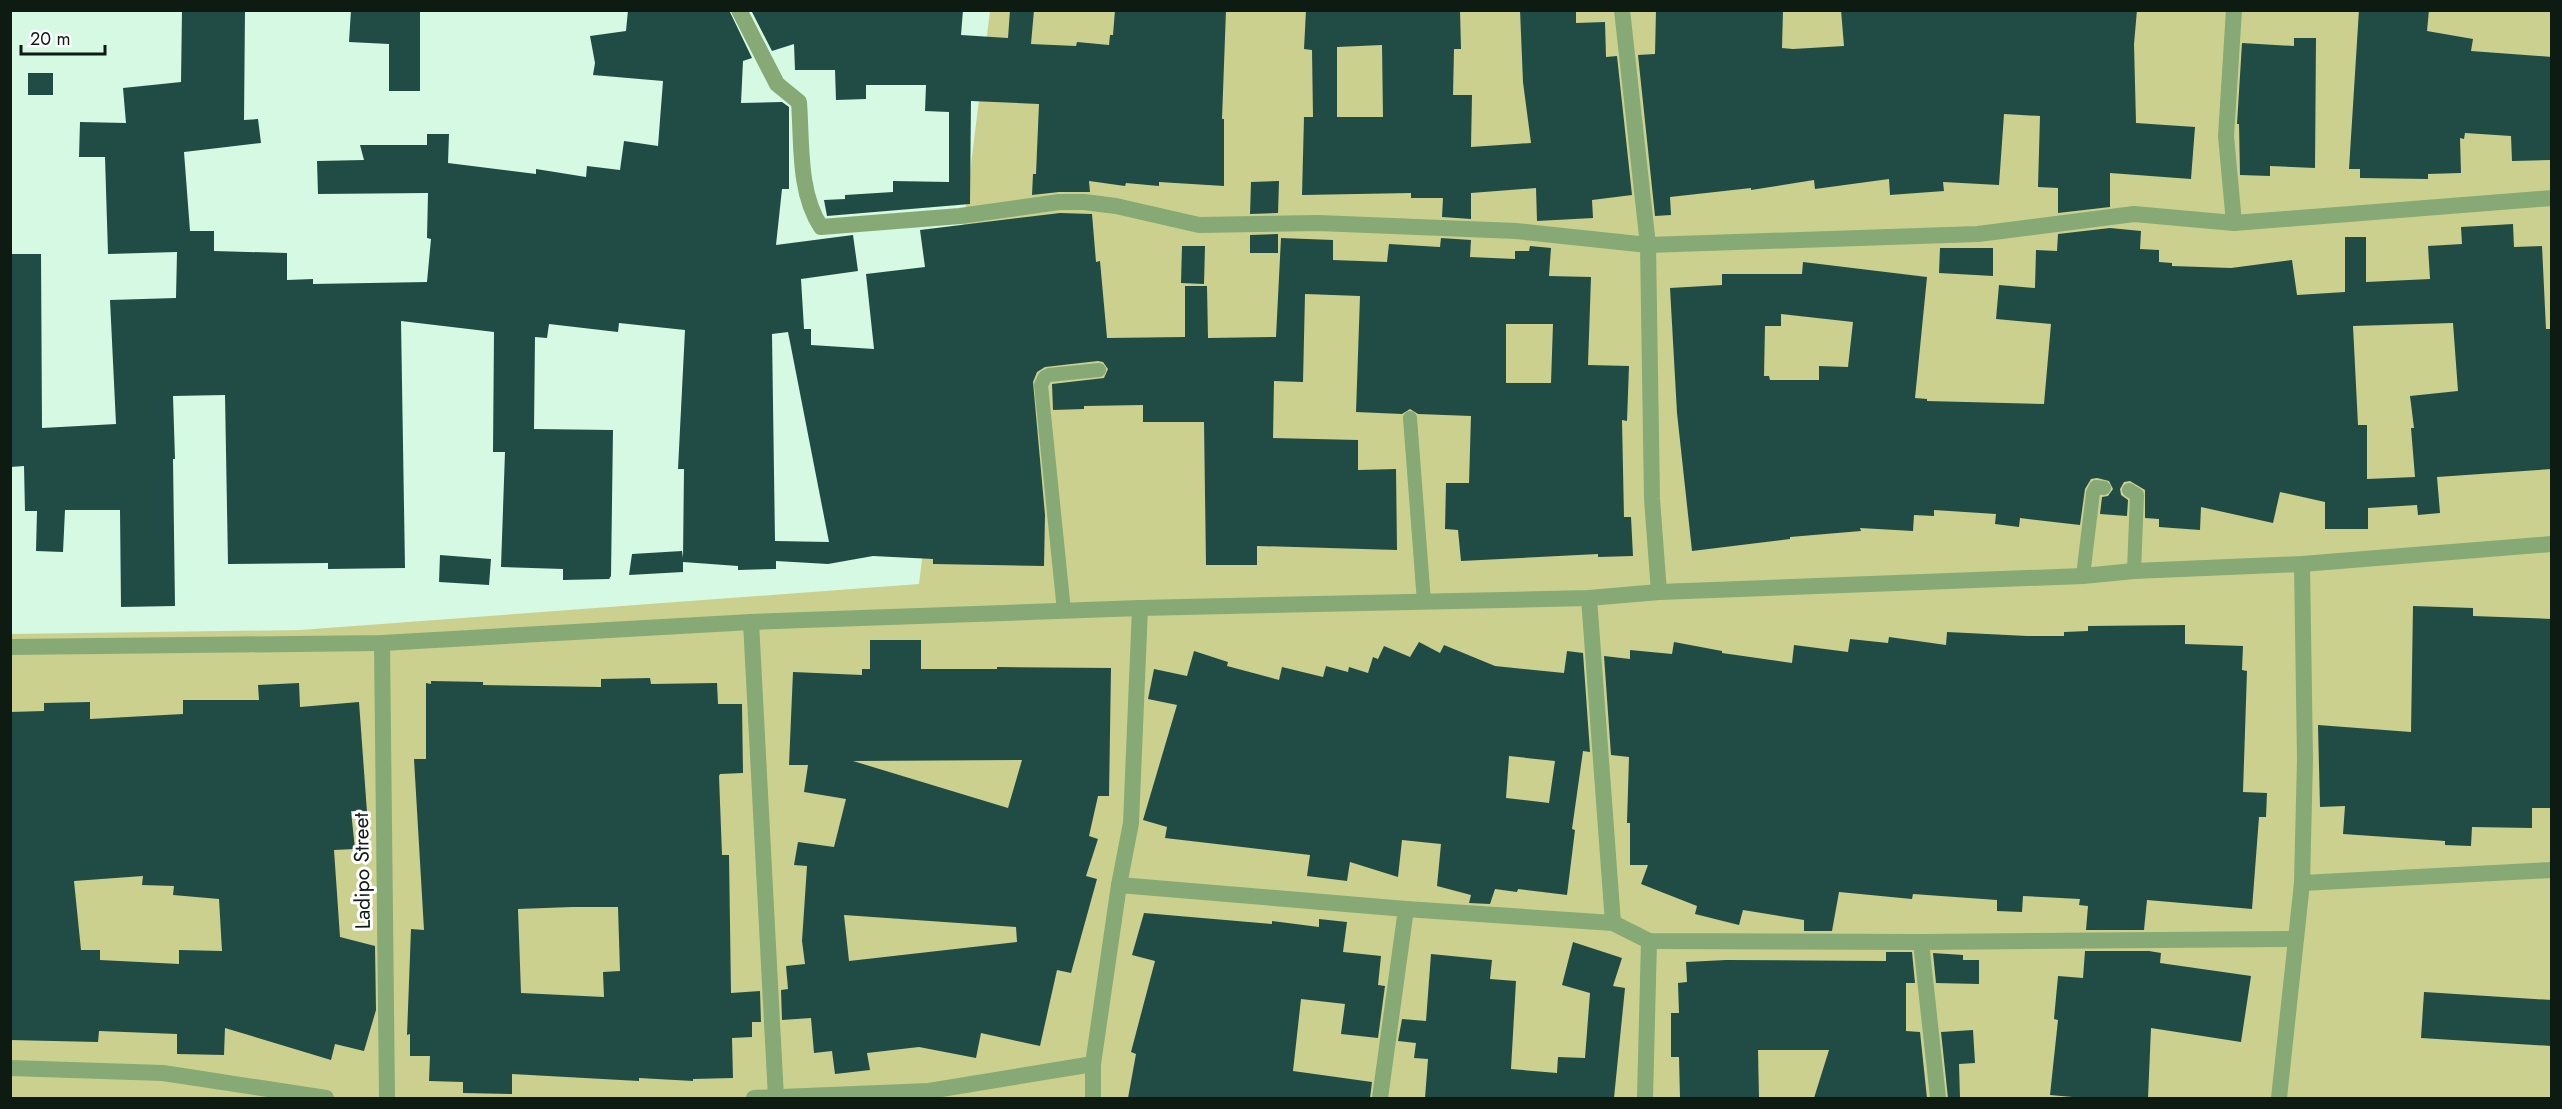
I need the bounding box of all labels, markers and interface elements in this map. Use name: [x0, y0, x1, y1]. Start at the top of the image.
scale bar: [21, 18, 105, 56]
text: 20 m: [30, 26, 70, 52]
street label: Ladipo Street: [346, 812, 378, 930]

